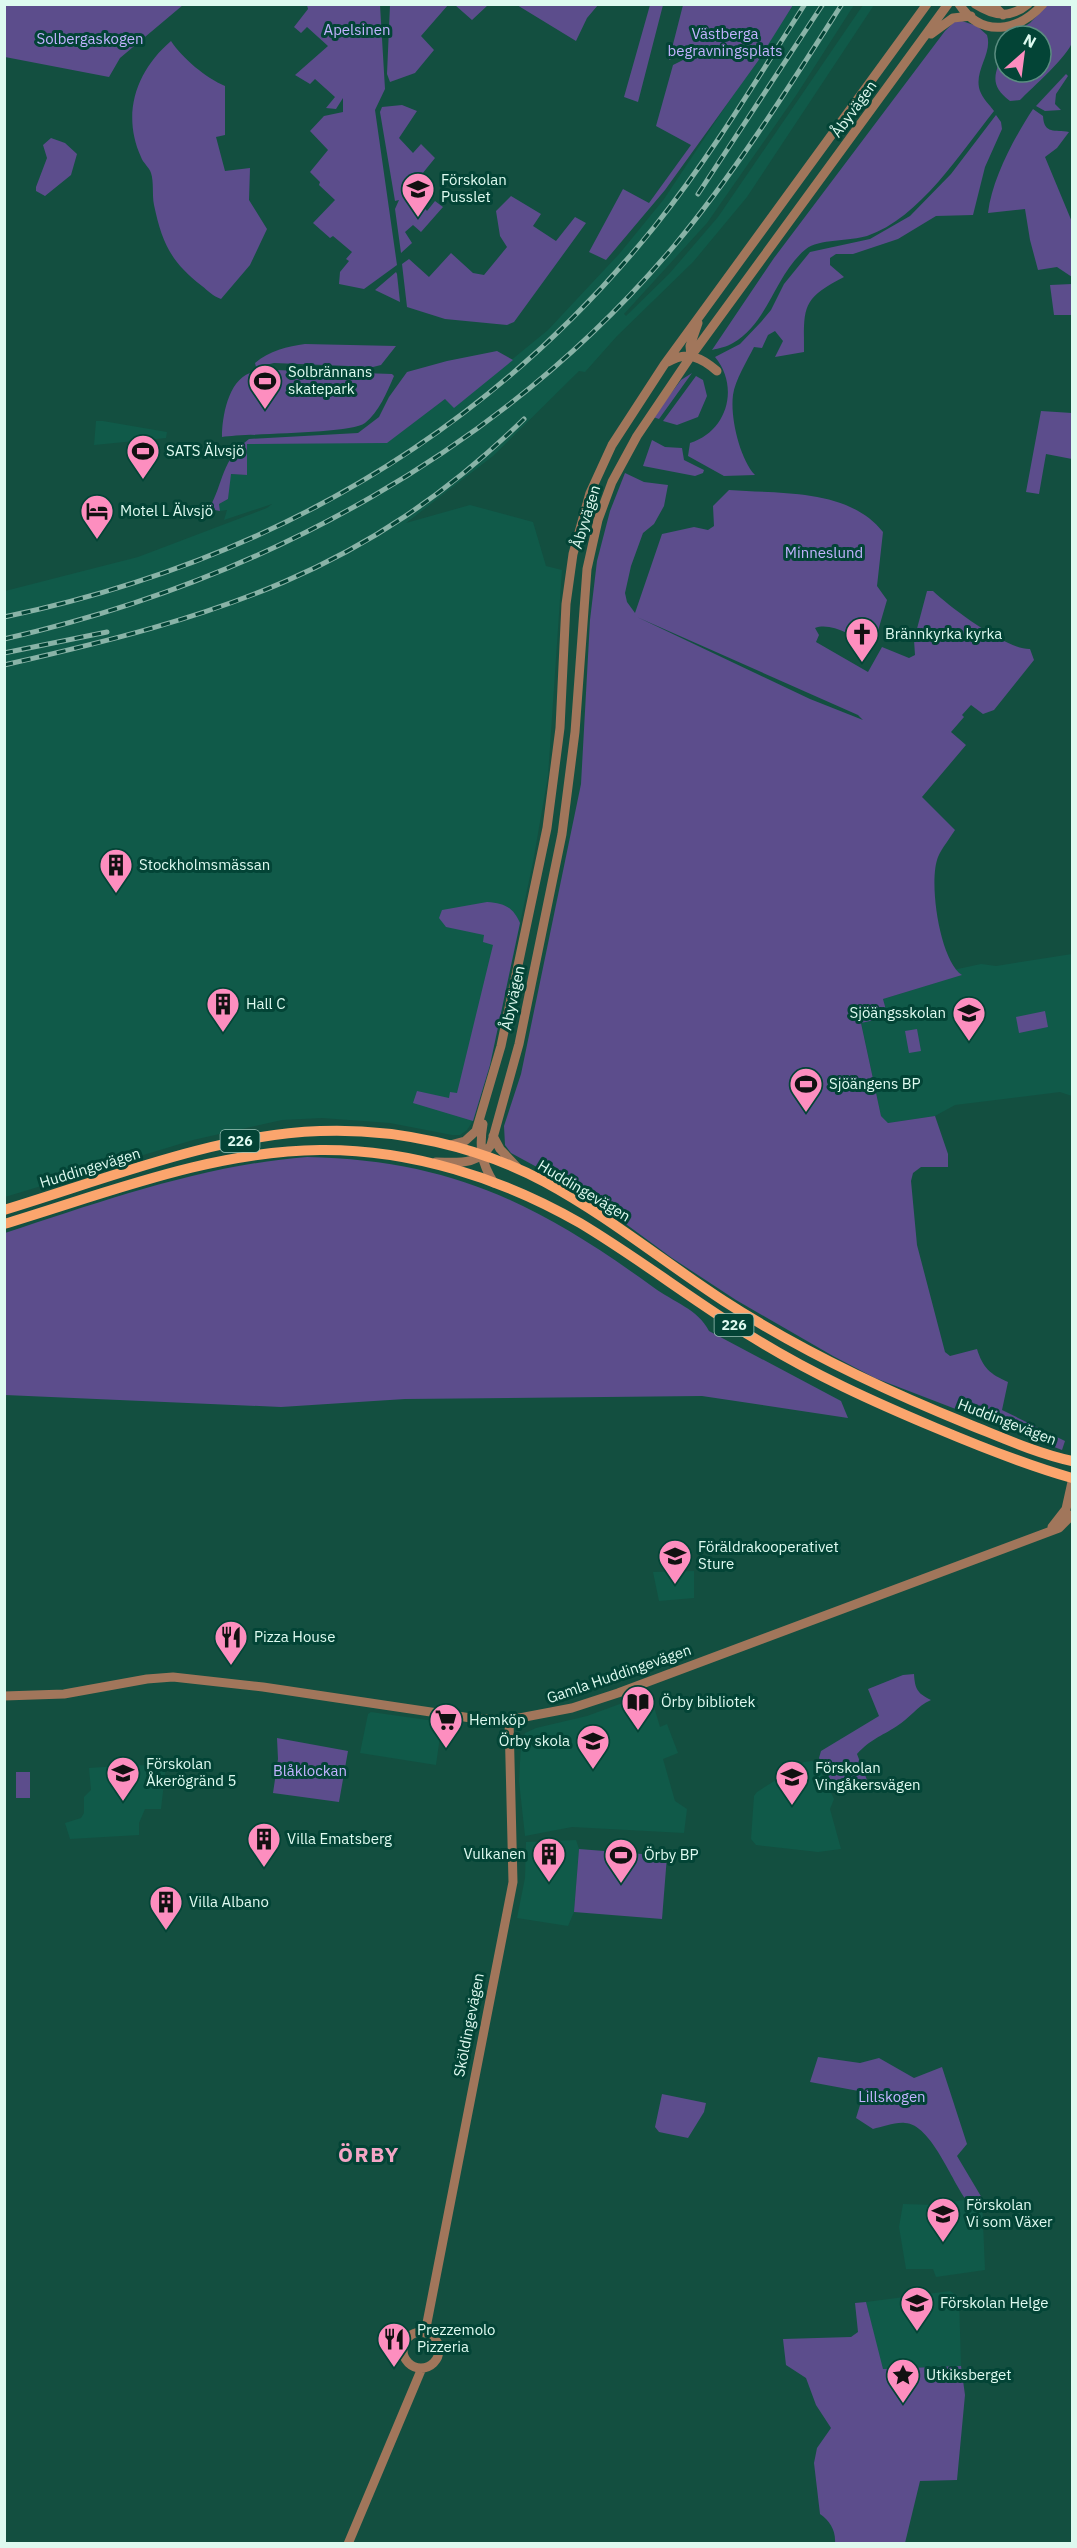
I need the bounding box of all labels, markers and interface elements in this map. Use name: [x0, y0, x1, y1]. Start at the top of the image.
park label: Apelsinen: [324, 20, 390, 39]
park label: Västberga begravningsplats: [668, 24, 782, 60]
north arrow: [993, 24, 1053, 84]
park label: Solbergaskogen: [36, 29, 144, 48]
text: N: [1020, 29, 1040, 52]
street label: Åbyvägen: [827, 77, 881, 141]
place label: Förskolan Pusslet: [441, 170, 507, 206]
school or university icon: Förskolan Pusslet: [400, 171, 436, 218]
place label: Solbrännans skatepark: [288, 362, 372, 398]
sports icon: Solbrännans skatepark: [247, 363, 283, 410]
sports icon: SATS Älvsjö: [125, 433, 161, 480]
place label: SATS Älvsjö: [166, 441, 244, 460]
street label: Åbyvägen: [567, 483, 604, 551]
hotel icon: Motel L Älvsjö: [79, 493, 115, 540]
place label: Motel L Älvsjö: [120, 501, 213, 520]
park label: Minneslund: [785, 543, 863, 562]
church icon: Brännkyrka kyrka: [844, 616, 880, 663]
place label: Brännkyrka kyrka: [885, 624, 1002, 643]
building icon: Stockholmsmässan: [98, 847, 134, 894]
place label: Stockholmsmässan: [139, 855, 270, 874]
street label: Åbyvägen: [496, 964, 529, 1032]
building icon: Hall C: [205, 986, 241, 1033]
place label: Hall C: [246, 994, 286, 1013]
school or university icon: Sjöängsskolan: [951, 995, 987, 1042]
place label: Sjöängsskolan: [850, 1003, 946, 1022]
sports icon: Sjöängens BP: [788, 1066, 824, 1113]
place label: Sjöängens BP: [829, 1074, 921, 1093]
road number: 226: [220, 1130, 260, 1152]
street label: Huddingevägen: [37, 1143, 143, 1192]
street label: Huddingevägen: [535, 1155, 634, 1226]
road number: 226: [714, 1314, 754, 1336]
street label: Huddingevägen: [955, 1394, 1059, 1449]
place label: Föräldrakooperativet Sture: [698, 1537, 839, 1573]
school or university icon: Föräldrakooperativet Sture: [657, 1538, 693, 1585]
restaurant icon: Pizza House: [213, 1619, 249, 1666]
place label: Pizza House: [254, 1627, 335, 1646]
street label: Gamla Huddingevägen: [544, 1640, 694, 1707]
library icon: Örby bibliotek: [620, 1684, 656, 1731]
place label: Örby bibliotek: [661, 1692, 756, 1711]
supermarket icon: Hemköp: [428, 1702, 464, 1749]
place label: Hemköp: [469, 1710, 526, 1729]
school or university icon: Örby skola: [575, 1723, 611, 1770]
place label: Örby skola: [499, 1731, 570, 1750]
place label: Förskolan Åkerögränd 5: [146, 1754, 236, 1790]
school or university icon: Förskolan Åkerögränd 5: [105, 1755, 141, 1802]
place label: Förskolan Vingåkersvägen: [815, 1758, 921, 1794]
school or university icon: Förskolan Vingåkersvägen: [774, 1759, 810, 1806]
park label: Blåklockan: [273, 1761, 347, 1780]
building icon: Villa Ematsberg: [246, 1821, 282, 1868]
place label: Villa Ematsberg: [287, 1829, 392, 1848]
building icon: Vulkanen: [531, 1836, 567, 1883]
sports icon: Örby BP: [603, 1837, 639, 1884]
place label: Vulkanen: [463, 1844, 526, 1863]
place label: Örby BP: [644, 1845, 699, 1864]
building icon: Villa Albano: [148, 1884, 184, 1931]
place label: Villa Albano: [189, 1892, 269, 1911]
street label: Sköldingevägen: [449, 1971, 488, 2079]
park label: Lillskogen: [858, 2087, 926, 2106]
district label: ÖRBY: [338, 2140, 400, 2168]
place label: Förskolan Vi som Växer: [966, 2195, 1053, 2231]
school or university icon: Förskolan Vi som Växer: [925, 2196, 961, 2243]
school or university icon: Förskolan Helge: [899, 2285, 935, 2332]
place label: Förskolan Helge: [940, 2293, 1048, 2312]
place label: Prezzemolo Pizzeria: [417, 2320, 496, 2356]
restaurant icon: Prezzemolo Pizzeria: [376, 2321, 412, 2368]
place icon: Utkiksberget: [885, 2357, 921, 2404]
place label: Utkiksberget: [926, 2365, 1012, 2384]

